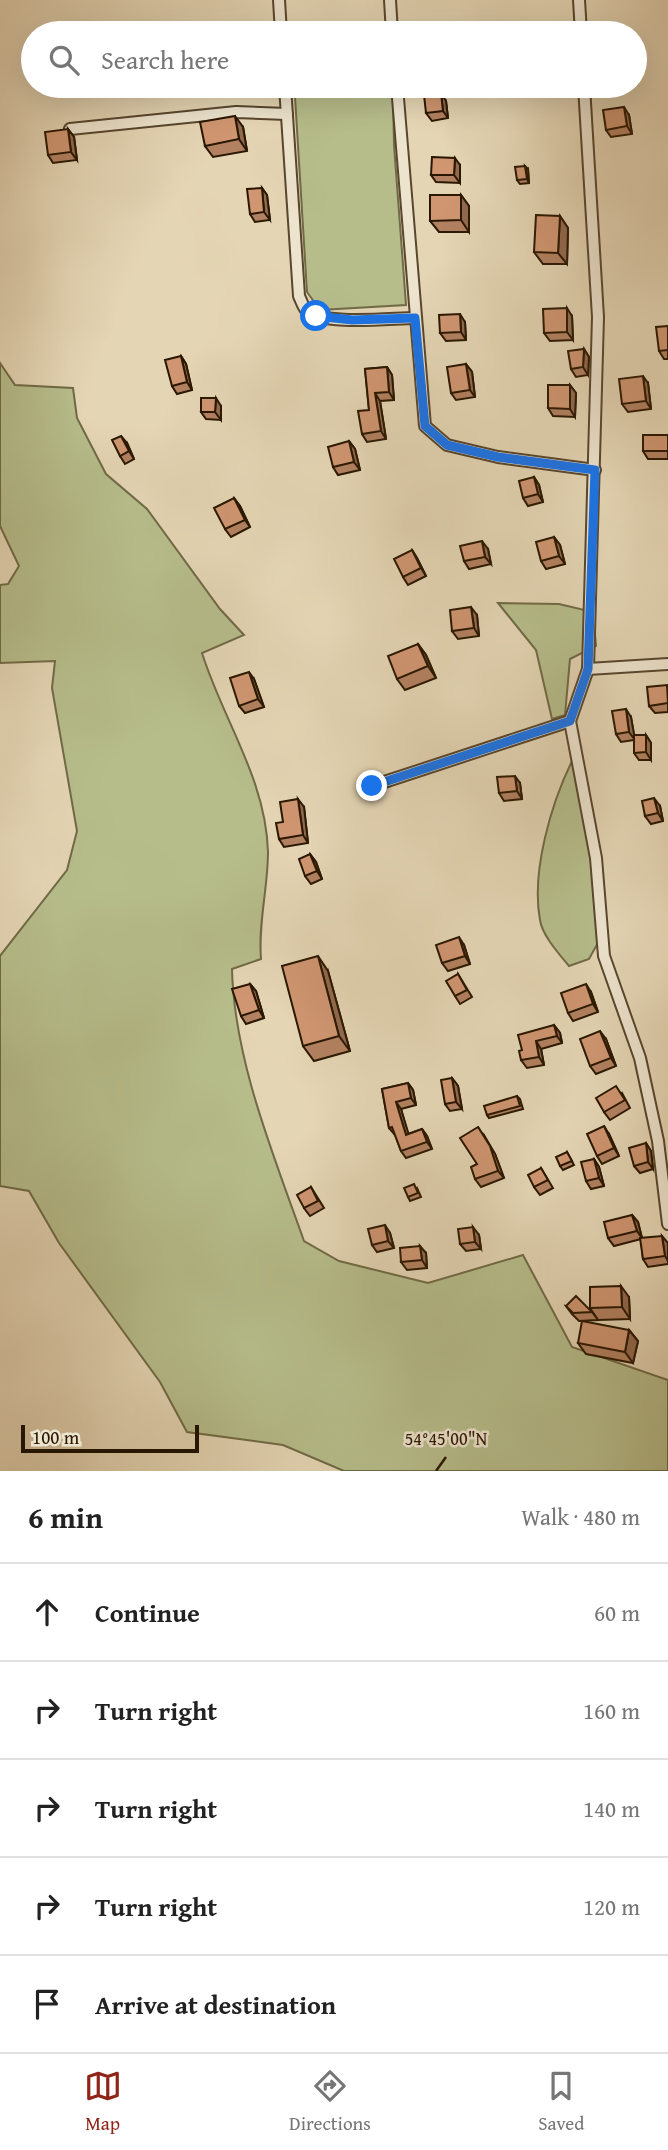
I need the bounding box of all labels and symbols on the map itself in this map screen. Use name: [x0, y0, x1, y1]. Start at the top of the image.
route start: [300, 300, 331, 331]
route end: [356, 770, 387, 801]
scale bar: [21, 1422, 200, 1454]
text: 54°45'00"N: [405, 1425, 488, 1452]

